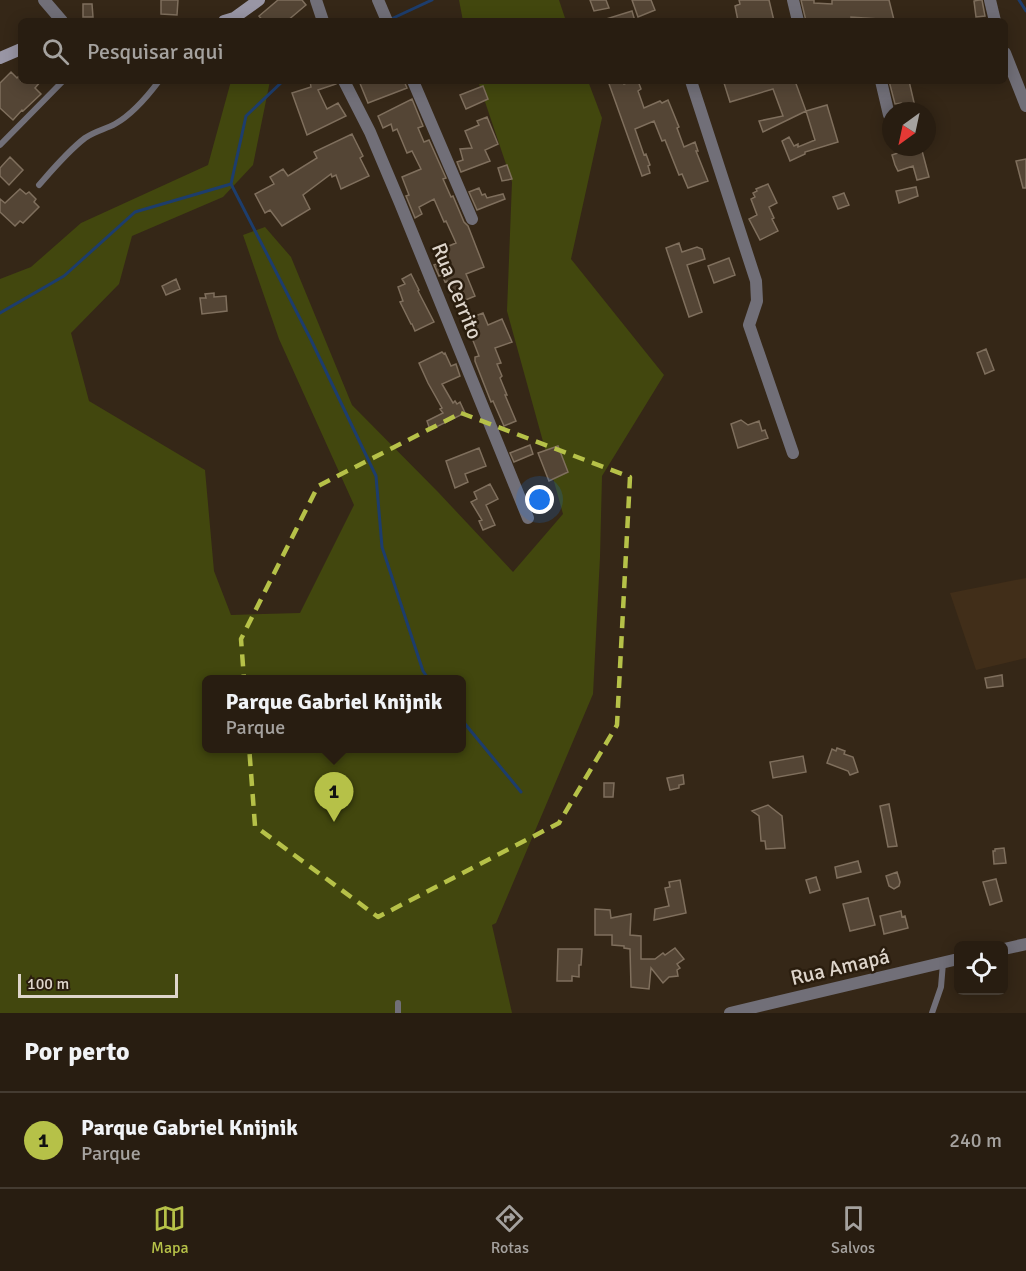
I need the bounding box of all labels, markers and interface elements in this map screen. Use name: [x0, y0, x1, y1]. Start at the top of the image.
search box: [18, 18, 1008, 84]
icon: search: [39, 35, 72, 68]
text: Pesquisar aqui: [87, 38, 223, 65]
north arrow: [882, 102, 936, 156]
street label: Rua Cerrito: [426, 239, 488, 343]
your location: [525, 485, 554, 514]
popup: [202, 675, 466, 753]
text: Parque Gabriel Knijnik: [226, 688, 442, 715]
text: Parque: [226, 715, 285, 740]
pin: 1: [314, 772, 354, 822]
map controls: [954, 941, 1008, 995]
button: locate: [954, 941, 1008, 995]
street label: Rua Amapá: [788, 943, 892, 991]
scale bar: [18, 971, 178, 998]
text: 100 m: [27, 974, 69, 994]
text: Por perto: [24, 1036, 130, 1068]
text: Parque Gabriel Knijnik: [81, 1114, 298, 1141]
text: 1: [38, 1128, 49, 1153]
text: 240 m: [949, 1128, 1002, 1153]
text: Parque: [81, 1141, 141, 1166]
tab: Mapa: [151, 1202, 189, 1258]
tab: Rotas: [491, 1202, 529, 1258]
tab: Salvos: [831, 1202, 875, 1258]

